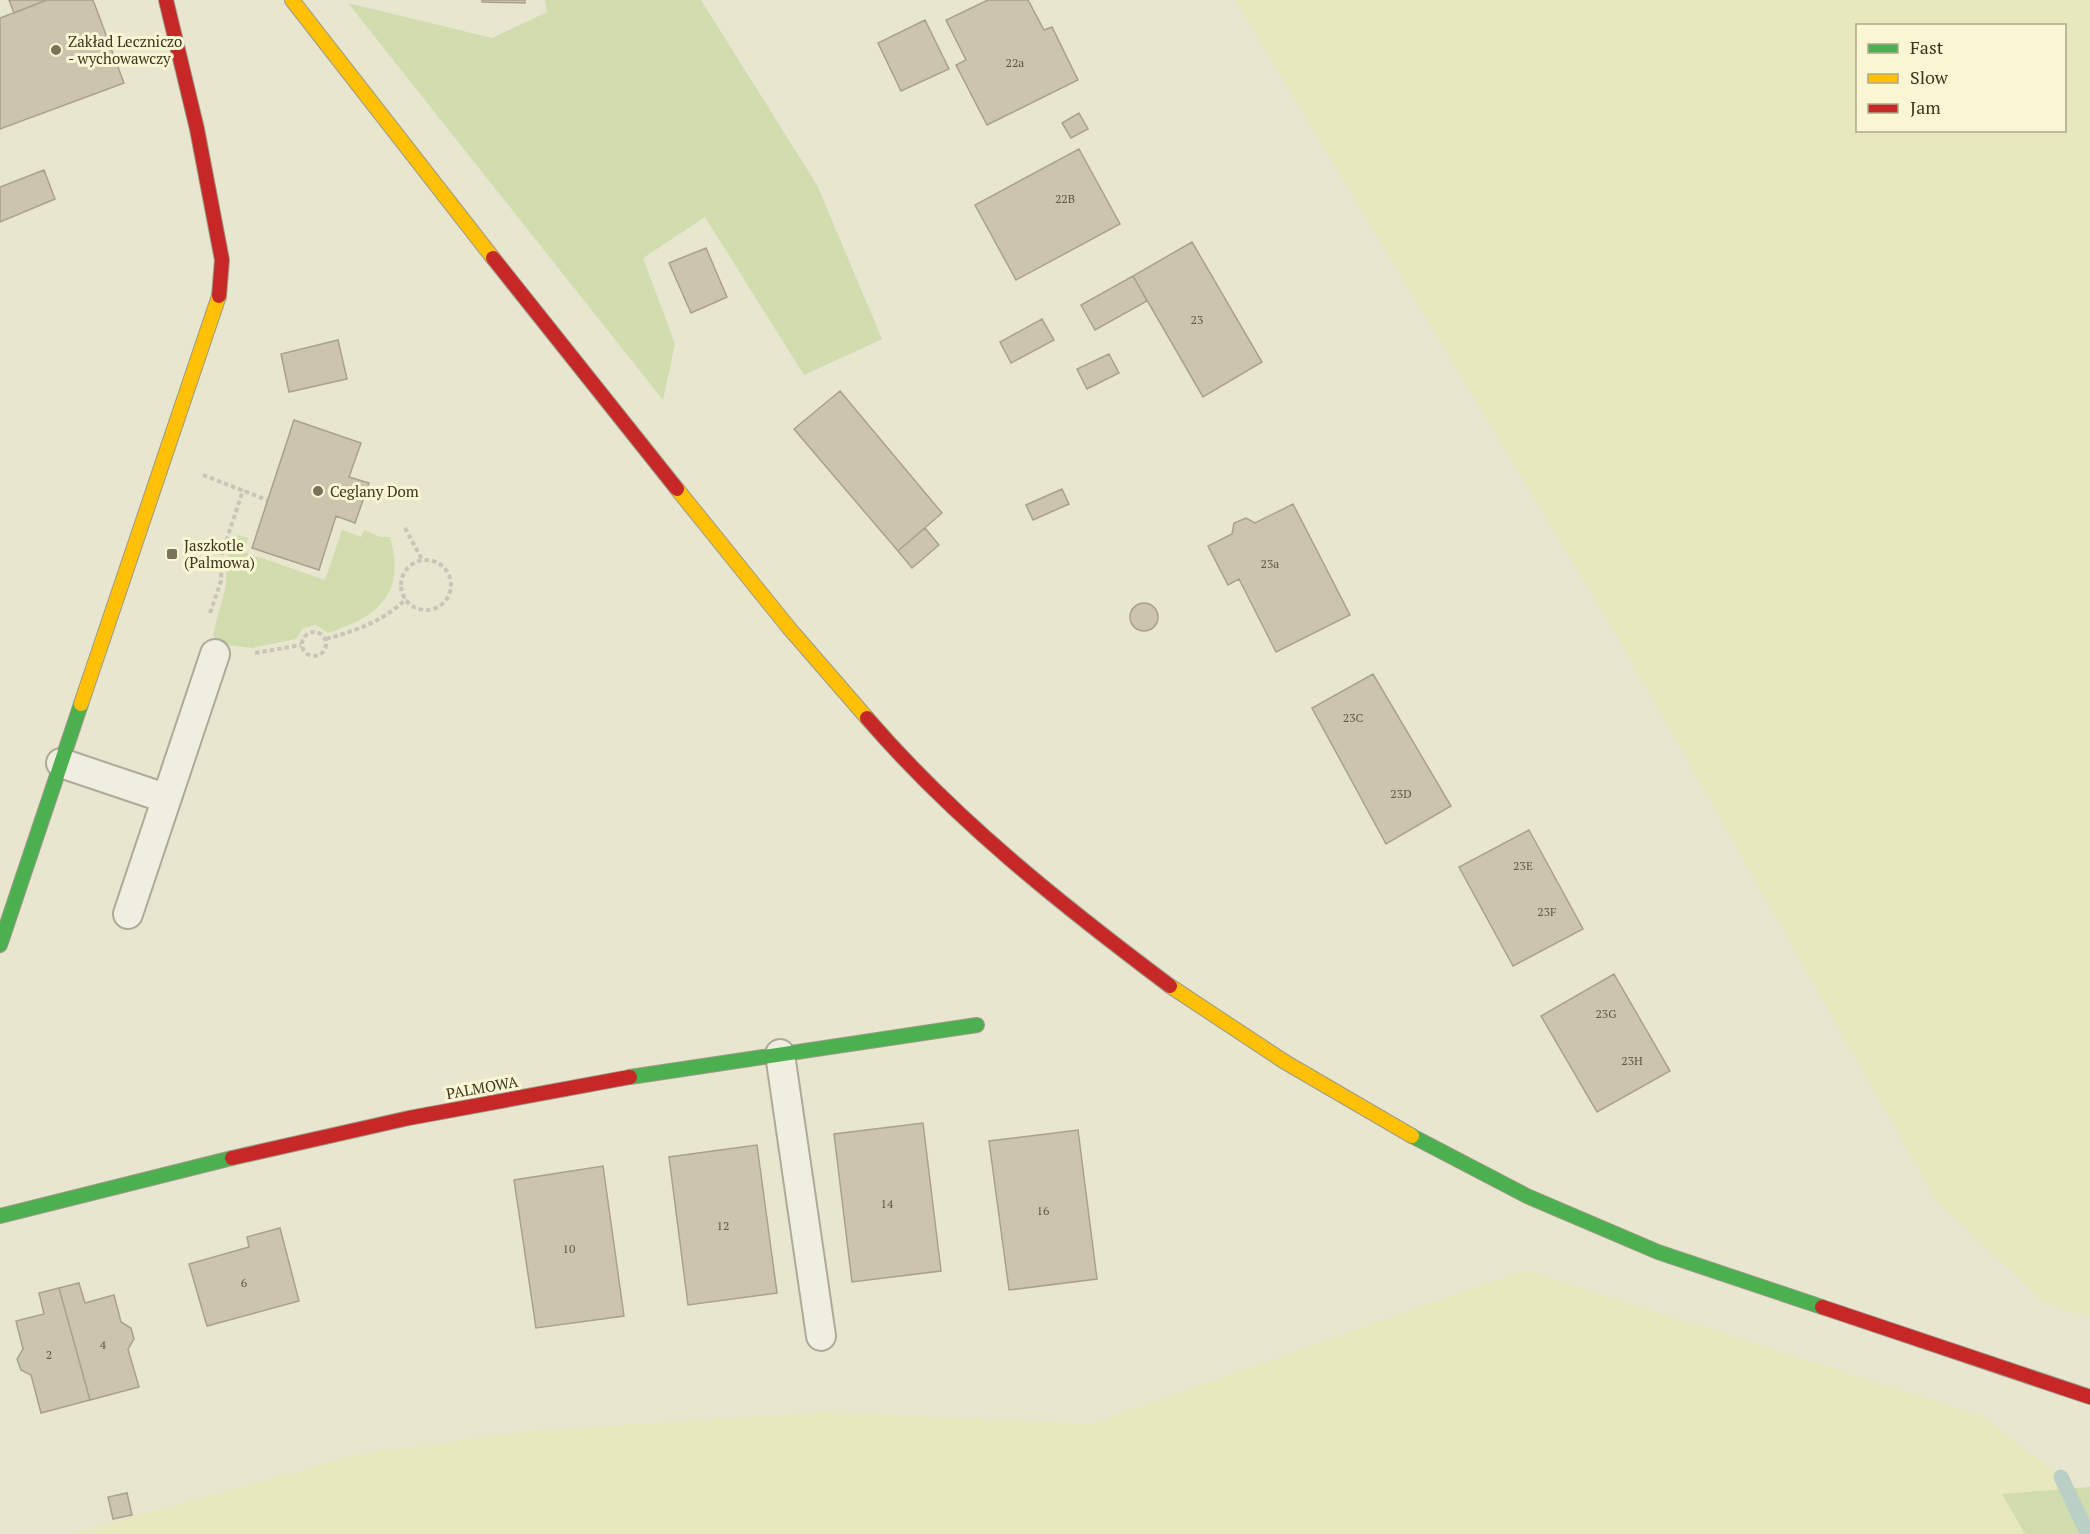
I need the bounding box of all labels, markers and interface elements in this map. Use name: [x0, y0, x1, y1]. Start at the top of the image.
legend: [1856, 24, 2066, 132]
place label: Zakład Leczniczo - wychowawczy: [68, 31, 182, 68]
text: Fast: [1910, 35, 1944, 59]
marker: Zakład Leczniczo - wychowawczy: [49, 43, 63, 57]
house number: 22a: [1006, 55, 1024, 70]
text: Slow: [1910, 65, 1949, 89]
text: Jam: [1910, 95, 1941, 119]
house number: 22B: [1055, 191, 1075, 206]
house number: 23: [1191, 312, 1203, 327]
place label: Ceglany Dom: [330, 481, 419, 501]
marker: Ceglany Dom: [311, 484, 325, 498]
place label: Jaszkotle (Palmowa): [184, 535, 255, 572]
marker: Jaszkotle (Palmowa): [165, 547, 179, 561]
house number: 23a: [1261, 556, 1279, 571]
house number: 23C: [1343, 710, 1364, 725]
house number: 23D: [1390, 786, 1412, 801]
house number: 23E: [1513, 858, 1533, 873]
house number: 23F: [1537, 904, 1557, 919]
house number: 23G: [1595, 1006, 1617, 1021]
house number: 23H: [1621, 1053, 1643, 1068]
street label: PALMOWA: [444, 1071, 520, 1103]
house number: 14: [881, 1196, 894, 1211]
house number: 16: [1037, 1203, 1050, 1218]
house number: 12: [717, 1218, 729, 1233]
house number: 10: [563, 1241, 575, 1256]
house number: 6: [241, 1275, 248, 1290]
house number: 4: [100, 1337, 107, 1352]
house number: 2: [46, 1347, 52, 1362]

